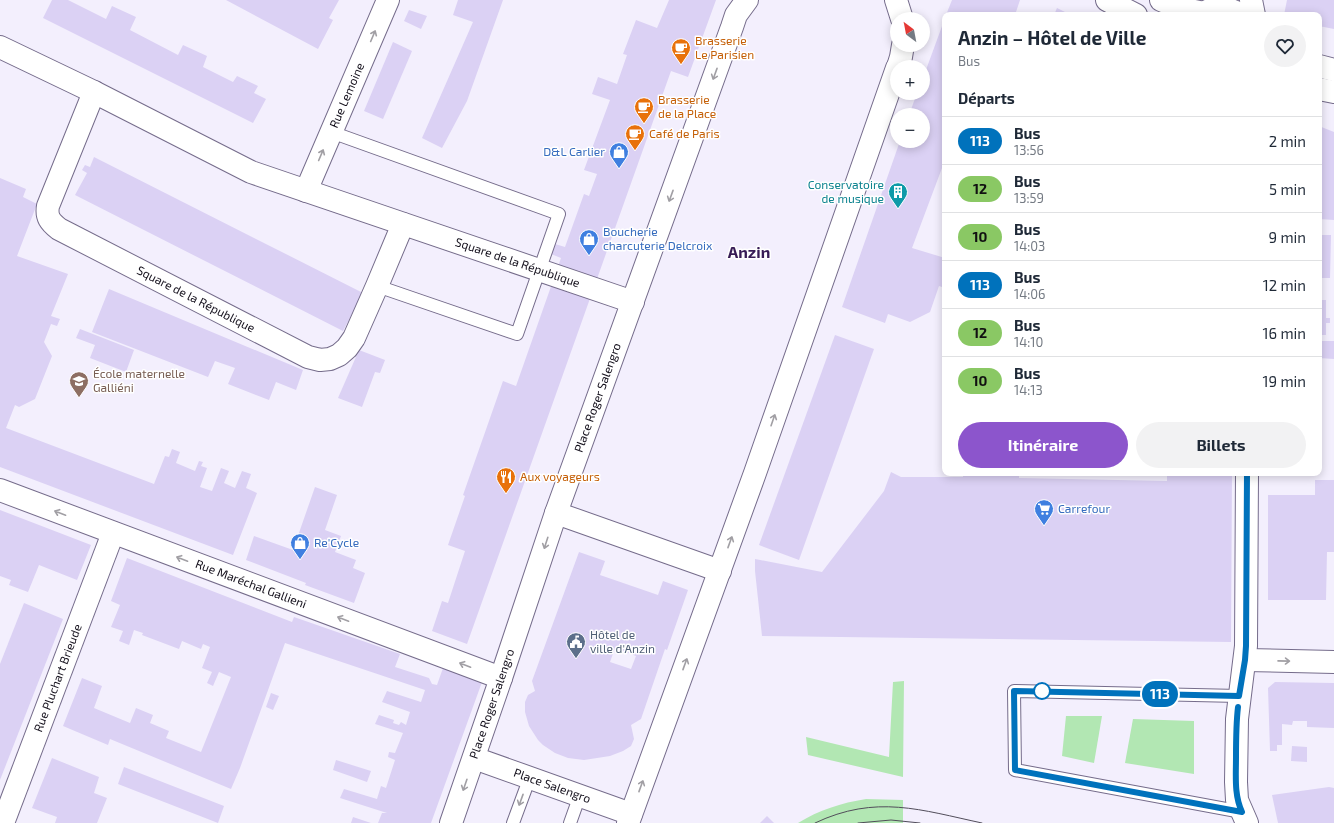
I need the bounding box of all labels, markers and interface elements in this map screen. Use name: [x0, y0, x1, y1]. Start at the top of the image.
north arrow: [890, 12, 930, 52]
map controls: [890, 12, 930, 148]
button: heart: [1264, 25, 1306, 67]
text: Anzin – Hôtel de Ville: [958, 26, 1146, 49]
one-way arrow: [369, 30, 377, 42]
place label: Brasserie Le Parisien: [695, 33, 754, 61]
cafe icon: Brasserie Le Parisien: [670, 37, 692, 65]
text: Bus: [958, 53, 980, 69]
street label: Rue Lemoine: [326, 60, 366, 130]
button: +: [890, 60, 930, 100]
one-way arrow: [710, 67, 718, 79]
text: Départs: [958, 89, 1015, 107]
place label: Brasserie de la Place: [658, 92, 716, 120]
cafe icon: Brasserie de la Place: [633, 96, 655, 124]
button: −: [890, 108, 930, 148]
cafe icon: Café de Paris: [624, 123, 646, 151]
text: Bus: [1014, 124, 1040, 142]
place label: Café de Paris: [649, 126, 720, 140]
text: 113: [970, 132, 990, 149]
text: 2 min: [1269, 132, 1306, 150]
shop icon: D&L Carlier: [608, 141, 630, 169]
text: 13:56: [1014, 142, 1044, 158]
place label: D&L Carlier: [543, 144, 605, 158]
one-way arrow: [318, 150, 326, 162]
text: Bus: [1014, 172, 1040, 190]
place label: Conservatoire de musique: [808, 177, 884, 205]
text: 12: [973, 180, 987, 197]
text: 5 min: [1269, 180, 1306, 198]
building icon: Conservatoire de musique: [887, 181, 909, 209]
one-way arrow: [667, 190, 674, 203]
text: 13:59: [1014, 190, 1044, 206]
text: Bus: [1014, 220, 1040, 238]
place label: Boucherie charcuterie Delcroix: [603, 224, 713, 252]
shop icon: Boucherie charcuterie Delcroix: [578, 228, 600, 256]
text: 10: [973, 228, 987, 245]
text: 9 min: [1268, 228, 1306, 246]
street label: Square de la République: [454, 234, 582, 289]
text: 14:03: [1014, 238, 1045, 254]
district label: Anzin: [728, 242, 770, 261]
street label: Square de la République: [135, 262, 258, 335]
text: Bus: [1014, 268, 1040, 286]
text: 113: [970, 276, 990, 293]
text: 12 min: [1263, 276, 1306, 294]
text: 14:06: [1014, 286, 1046, 302]
text: Bus: [1014, 316, 1040, 334]
text: 12: [973, 324, 987, 341]
text: 16 min: [1263, 324, 1306, 342]
text: 14:10: [1014, 334, 1043, 350]
street label: Place Roger Salengro: [571, 341, 623, 454]
text: Bus: [1014, 364, 1040, 382]
place label: École maternelle Galliéni: [93, 366, 185, 394]
school or university icon: École maternelle Galliéni: [68, 370, 90, 398]
text: 10: [973, 372, 987, 389]
text: 19 min: [1263, 372, 1306, 390]
text: 14:13: [1014, 382, 1043, 398]
one-way arrow: [770, 414, 778, 426]
button: Itinéraire: [958, 422, 1128, 468]
button: Billets: [1136, 422, 1306, 468]
restaurant icon: Aux voyageurs: [495, 466, 517, 494]
place label: Aux voyageurs: [520, 469, 600, 483]
supermarket icon: Carrefour: [1033, 498, 1055, 526]
place label: Carrefour: [1058, 501, 1110, 515]
one-way arrow: [55, 509, 67, 517]
shop icon: Re'Cycle: [289, 532, 311, 560]
place label: Re'Cycle: [314, 535, 359, 549]
one-way arrow: [542, 536, 550, 548]
one-way arrow: [727, 536, 734, 549]
one-way arrow: [176, 554, 188, 562]
street label: Rue Maréchal Gallieni: [194, 556, 309, 610]
one-way arrow: [338, 615, 350, 623]
street label: Rue Pluchart Brieude: [30, 622, 84, 734]
place label: Hôtel de ville d'Anzin: [590, 627, 655, 655]
public building icon: Hôtel de ville d'Anzin: [565, 631, 587, 659]
street label: Place Roger Salengro: [466, 647, 516, 760]
one-way arrow: [1277, 657, 1290, 665]
one-way arrow: [682, 659, 690, 671]
one-way arrow: [459, 660, 471, 668]
line badge: 113: [1137, 681, 1183, 707]
unlabelled marker: [1033, 682, 1051, 700]
text: 113: [1150, 685, 1170, 702]
street label: Place Salengro: [512, 765, 593, 805]
one-way arrow: [460, 779, 468, 791]
one-way arrow: [638, 780, 645, 793]
one-way arrow: [517, 794, 525, 806]

